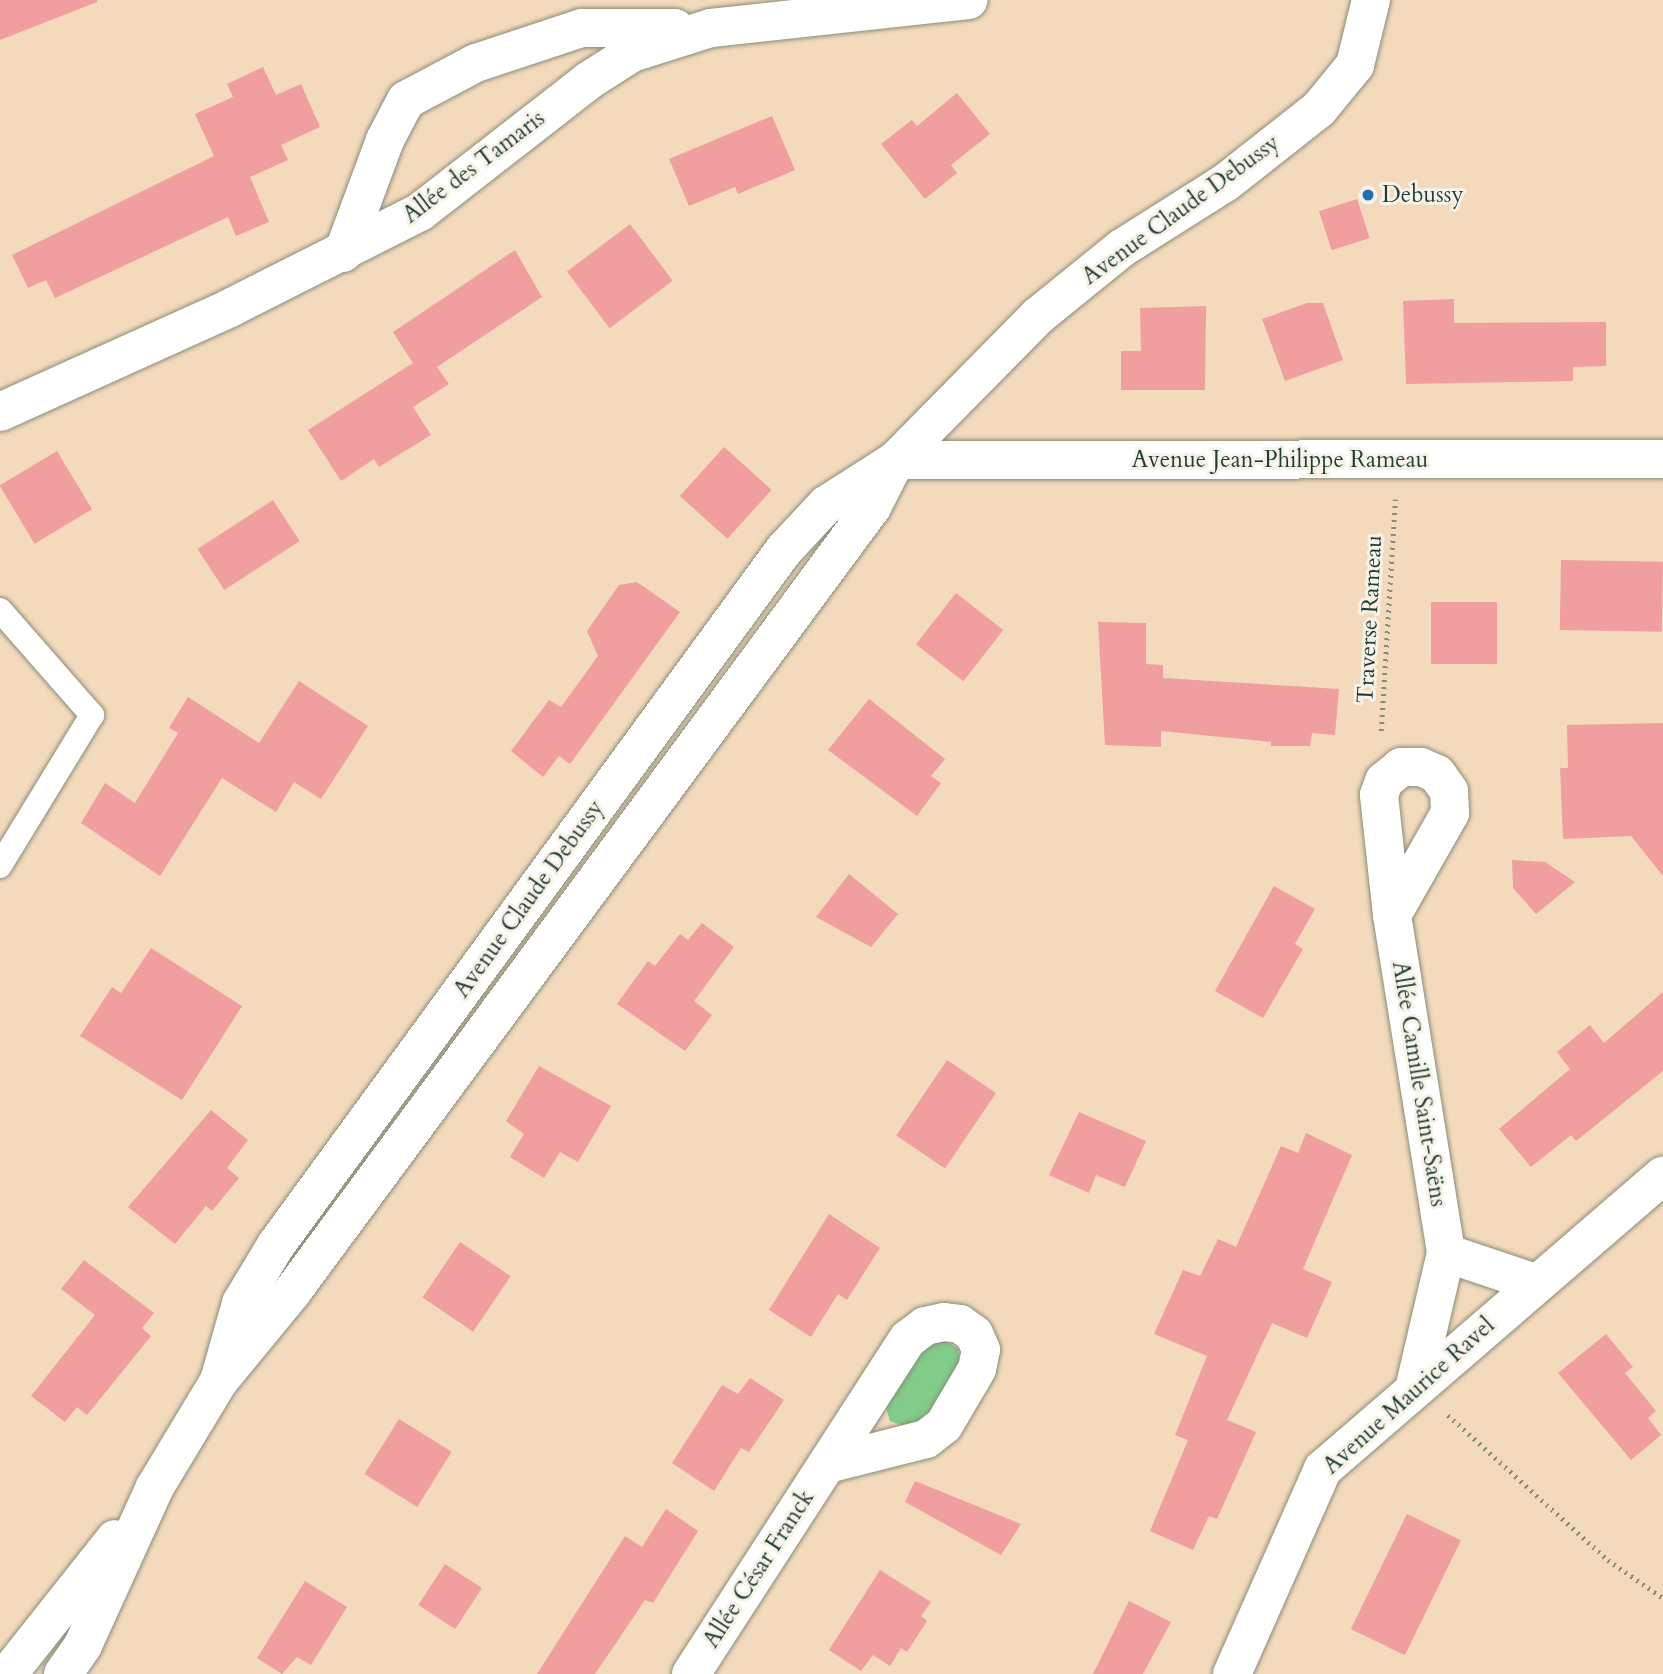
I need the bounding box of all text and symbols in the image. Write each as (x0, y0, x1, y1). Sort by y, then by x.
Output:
street label: Allée des Tamaris (398, 105, 550, 229)
street label: Avenue Claude Debussy (1077, 129, 1285, 291)
place label: Debussy (1382, 181, 1464, 209)
marker: Debussy (1360, 187, 1376, 203)
street label: Avenue Jean-Philippe Rameau (1132, 446, 1428, 474)
street label: Traverse Rameau (1352, 534, 1388, 704)
street label: Avenue Claude Debussy (448, 795, 610, 1003)
street label: Allée Camille Saint-Saëns (1386, 959, 1452, 1209)
street label: Avenue Maurice Ravel (1318, 1312, 1500, 1480)
street label: Allée César Franck (698, 1485, 820, 1653)

